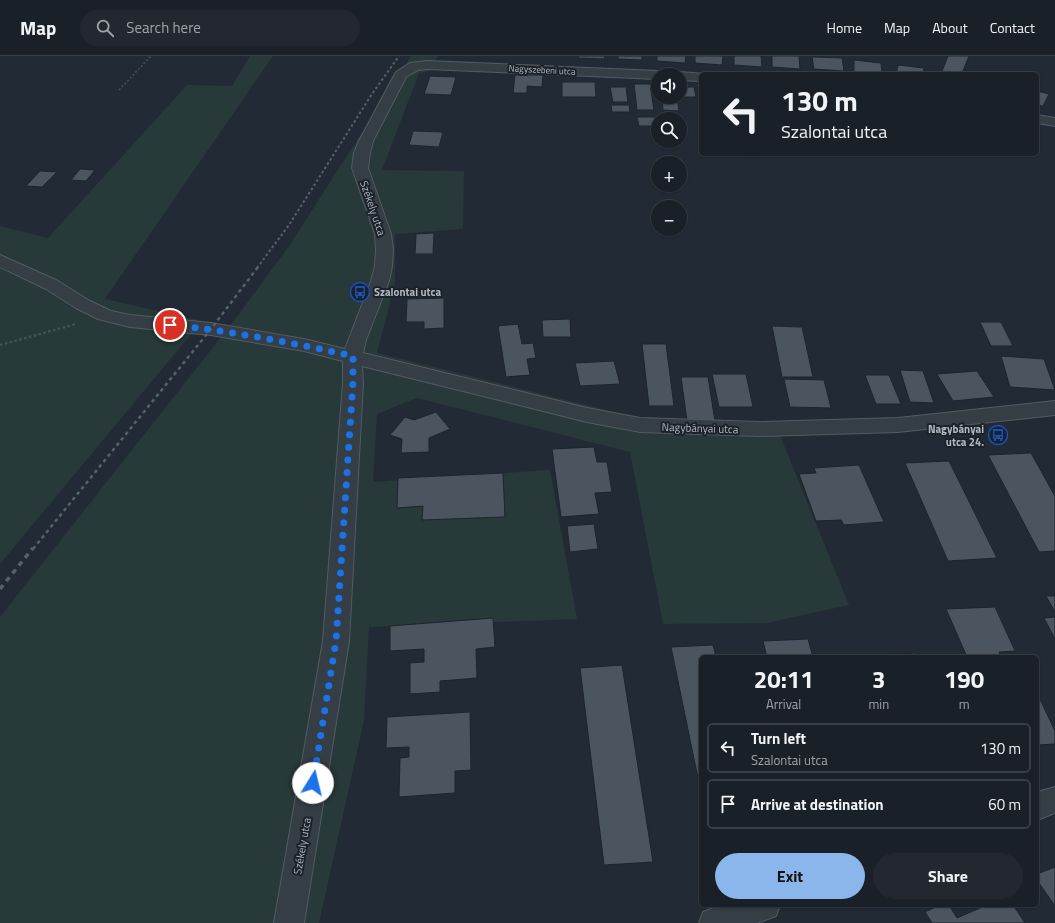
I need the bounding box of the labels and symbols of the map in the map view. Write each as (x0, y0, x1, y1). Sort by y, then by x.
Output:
street label: Nagyszebeni utca (508, 61, 576, 78)
street label: Székely utca (356, 178, 390, 238)
bus stop icon: Szalontai utca (349, 281, 371, 303)
place label: Szalontai utca (374, 284, 441, 300)
pin (153, 308, 187, 342)
street label: Nagybányai utca (661, 419, 739, 437)
place label: Nagybányai utca 24. (928, 421, 984, 450)
bus stop icon: Nagybányai utca 24. (987, 424, 1009, 446)
position arrow (292, 762, 334, 804)
street label: Székely utca (289, 816, 315, 876)

